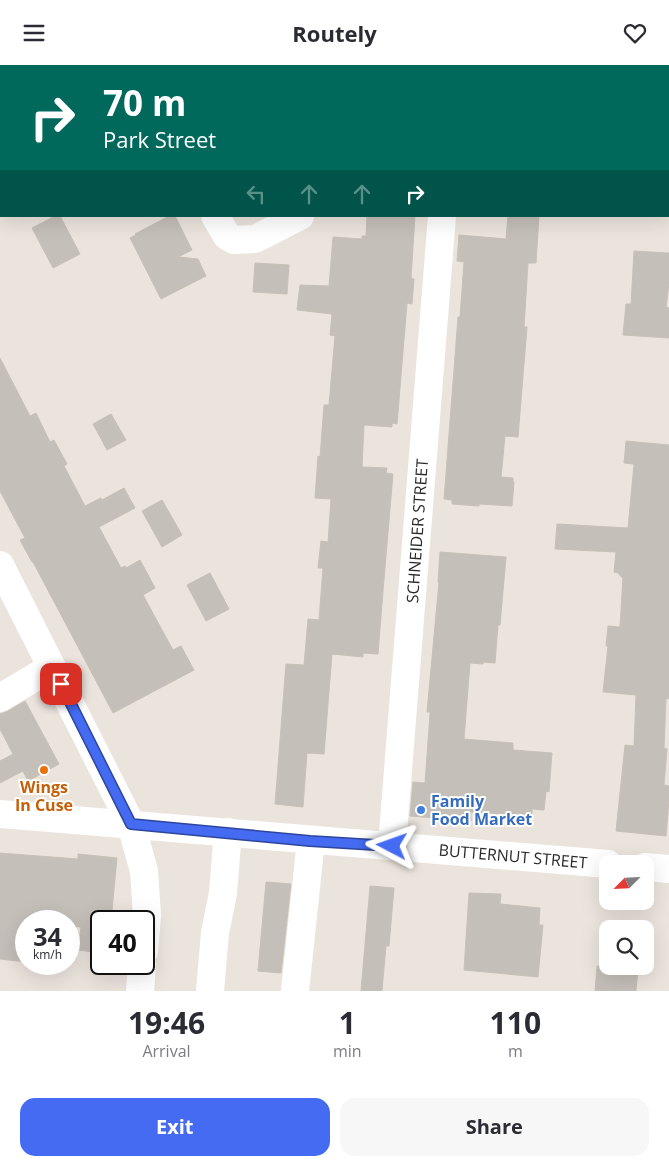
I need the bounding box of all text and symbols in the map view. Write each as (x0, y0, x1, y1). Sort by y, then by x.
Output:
text: Routely (292, 18, 377, 48)
icon: menu (20, 19, 48, 47)
icon: heart (621, 19, 649, 47)
text: 70 m (103, 79, 186, 126)
icon: right (20, 85, 85, 150)
text: Park Street (103, 124, 216, 154)
icon: left (242, 180, 270, 208)
icon: ahead (295, 180, 323, 208)
icon: ahead (348, 180, 376, 208)
icon: right (401, 180, 429, 208)
street label: SCHNEIDER STREET (401, 458, 433, 604)
pin (40, 663, 82, 705)
icon: arrive (47, 670, 75, 698)
marker: Wings In Cuse (38, 764, 50, 776)
place label: Wings In Cuse (15, 776, 73, 816)
place label: Family Food Market (431, 790, 532, 830)
marker: Family Food Market (415, 804, 427, 816)
position arrow (365, 819, 417, 871)
street label: BUTTERNUT STREET (438, 839, 588, 873)
north arrow (599, 855, 654, 910)
map controls (599, 855, 654, 975)
speed limit sign: 40 (90, 910, 155, 975)
text: 34 (33, 919, 62, 953)
button: search (599, 920, 654, 975)
text: km/h (33, 946, 62, 963)
text: 19:46 (128, 1002, 205, 1043)
text: 1 (339, 1002, 356, 1043)
text: 110 (490, 1002, 541, 1043)
text: Arrival (142, 1040, 191, 1062)
text: min (333, 1040, 362, 1062)
text: m (508, 1040, 523, 1062)
button: Exit (20, 1098, 330, 1156)
button: Share (340, 1098, 649, 1156)

